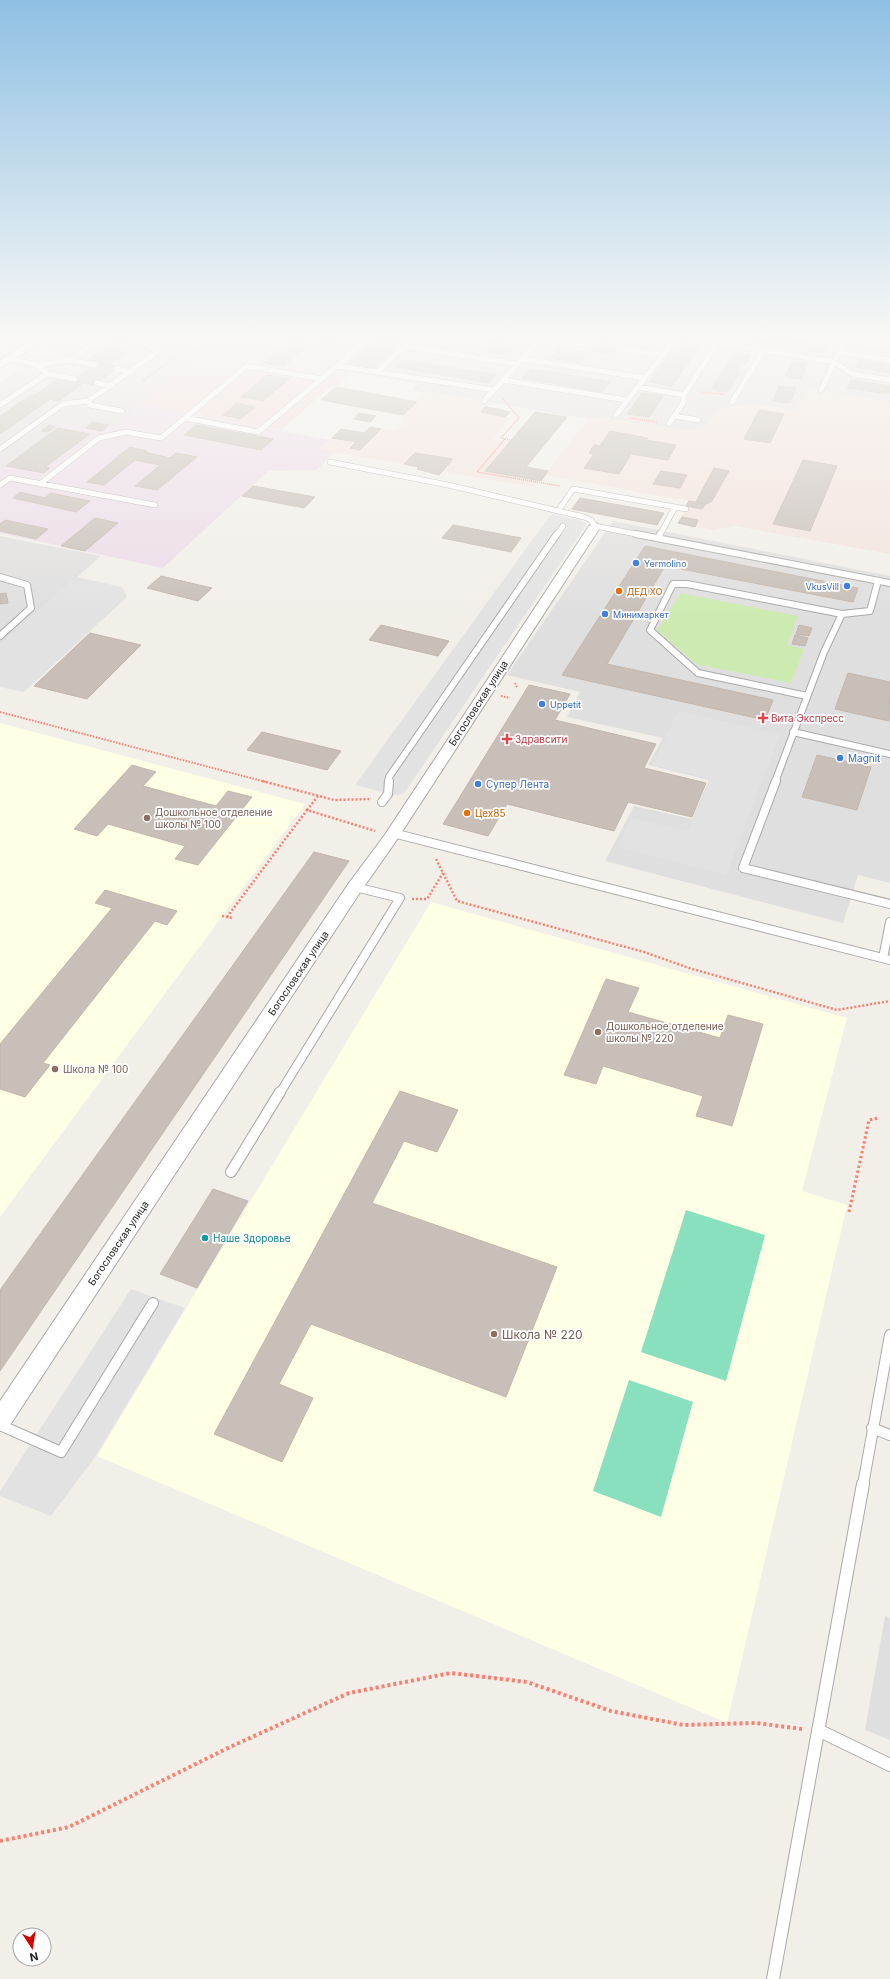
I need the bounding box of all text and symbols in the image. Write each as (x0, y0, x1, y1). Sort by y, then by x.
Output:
marker: Yermolino (631, 558, 641, 568)
place label: Yermolino (644, 558, 687, 569)
place label: VkusVill (805, 581, 839, 592)
marker: VkusVill (842, 581, 852, 591)
marker: ДЕД ХО (614, 586, 624, 596)
place label: ДЕД ХО (627, 586, 663, 597)
marker: Минимаркет (600, 609, 610, 619)
place label: Минимаркет (613, 609, 670, 620)
street label: Богословская улица (446, 658, 510, 748)
marker: Uppetit (537, 699, 547, 709)
place label: Uppetit (550, 699, 581, 710)
place label: Вита Экспресс (771, 712, 844, 724)
marker: Вита Экспресс (758, 713, 768, 723)
place label: Здравсити (515, 733, 567, 745)
marker: Здравсити (502, 734, 512, 744)
place label: Magnit (848, 752, 881, 764)
marker: Magnit (835, 753, 845, 763)
place label: Супер Лента (486, 778, 549, 790)
marker: Супер Лента (473, 779, 483, 789)
place label: Дошкольное отделение школы № 100 (155, 806, 273, 830)
place label: Цех85 (475, 807, 506, 819)
marker: Цех85 (462, 808, 472, 818)
marker: Дошкольное отделение школы № 100 (142, 813, 152, 823)
street label: Богословская улица (265, 928, 331, 1018)
place label: Дошкольное отделение школы № 220 (606, 1020, 724, 1044)
marker: Дошкольное отделение школы № 220 (593, 1027, 603, 1037)
place label: Школа № 100 (63, 1063, 128, 1075)
marker: Школа № 100 (50, 1064, 60, 1074)
street label: Богословская улица (85, 1198, 151, 1288)
place label: Наше Здоровье (213, 1232, 291, 1244)
marker: Наше Здоровье (200, 1233, 210, 1243)
place label: Школа № 220 (502, 1327, 583, 1342)
marker: Школа № 220 (489, 1329, 499, 1339)
north arrow (12, 1927, 52, 1967)
text: N (29, 1949, 40, 1965)

